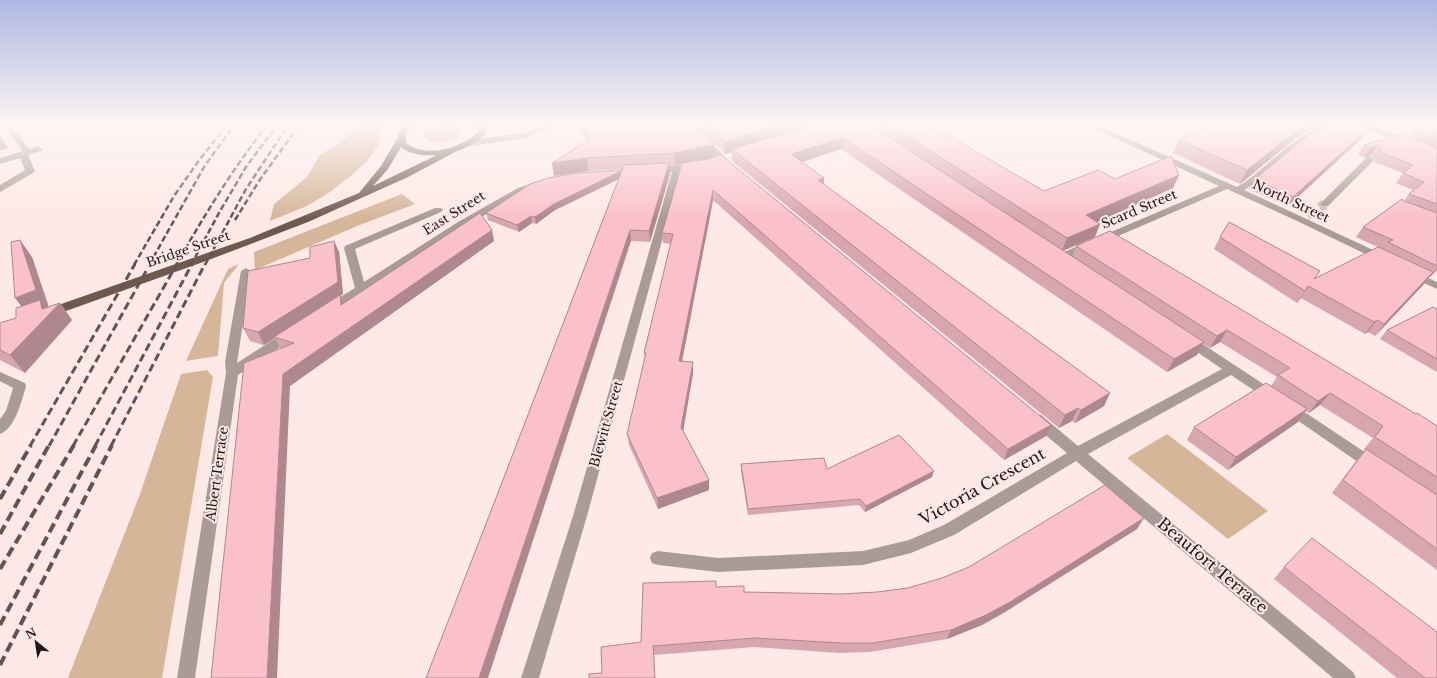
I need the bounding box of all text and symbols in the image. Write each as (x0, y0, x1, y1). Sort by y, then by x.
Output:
street label: North Street (1250, 176, 1332, 226)
street label: Scard Street (1099, 185, 1179, 233)
street label: East Street (420, 187, 488, 239)
street label: Bridge Street (144, 227, 232, 271)
street label: Blewitt Street (585, 378, 627, 469)
street label: Albert Terrace (202, 426, 232, 523)
street label: Victoria Crescent (915, 443, 1048, 529)
street label: Beaufort Terrace (1154, 513, 1272, 617)
north arrow (16, 622, 56, 662)
text: N (23, 624, 40, 642)

